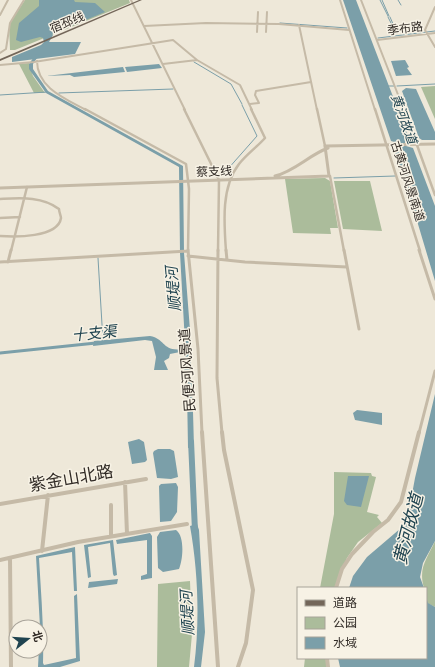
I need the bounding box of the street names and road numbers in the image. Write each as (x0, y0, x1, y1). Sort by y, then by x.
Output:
street label: 宿邳线 (47, 8, 87, 36)
street label: 季布路 (386, 18, 424, 38)
street label: 古黄河风景南道 (388, 139, 428, 223)
street label: 蔡支线 (196, 163, 232, 179)
street label: 民便河风景道 (175, 327, 199, 413)
street label: 紫金山北路 (27, 460, 115, 496)

